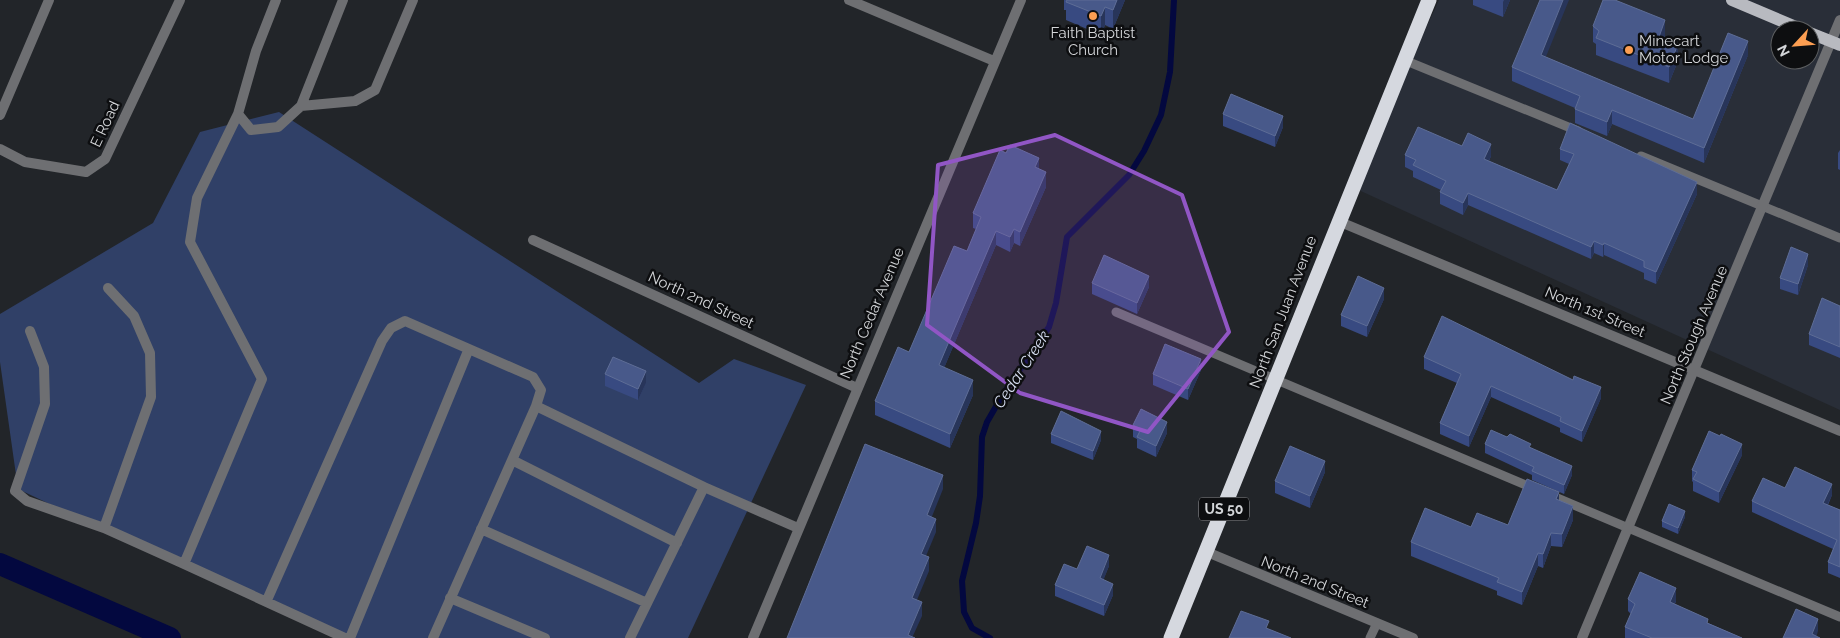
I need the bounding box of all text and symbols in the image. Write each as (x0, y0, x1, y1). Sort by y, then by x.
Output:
marker: Faith Baptist Church (1087, 10, 1099, 22)
north arrow (1770, 20, 1820, 70)
place label: Faith Baptist Church (1051, 24, 1135, 59)
place label: Minecart Motor Lodge (1639, 32, 1729, 67)
text: N (1774, 42, 1793, 59)
marker: Minecart Motor Lodge (1623, 44, 1635, 56)
street label: E Road (86, 98, 124, 150)
street label: North San Juan Avenue (1246, 233, 1320, 391)
street label: North Cedar Avenue (836, 245, 908, 381)
street label: North Stough Avenue (1657, 263, 1731, 407)
street label: North 2nd Street (645, 268, 757, 332)
street label: North 1st Street (1542, 283, 1648, 341)
water label: Cedar Creek (989, 327, 1054, 412)
road number: US 50 (1199, 498, 1249, 520)
street label: North 2nd Street (1259, 552, 1371, 612)

